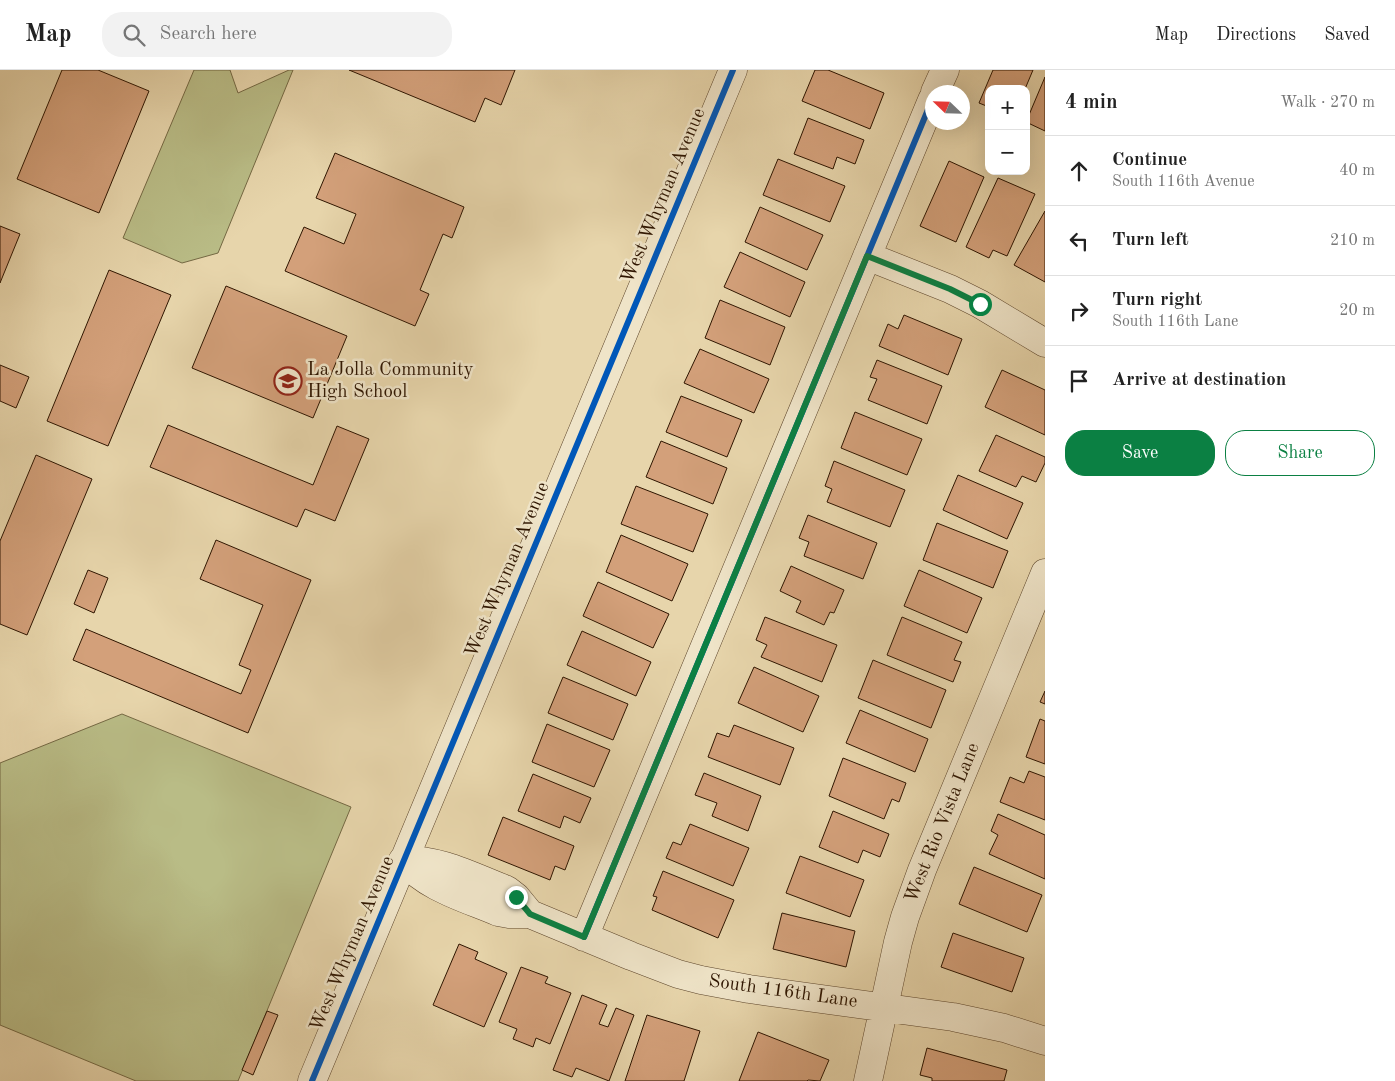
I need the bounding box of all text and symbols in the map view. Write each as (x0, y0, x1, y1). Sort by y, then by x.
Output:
search box (102, 12, 452, 57)
icon: search (120, 21, 148, 49)
text: Map (25, 23, 72, 47)
text: Search here (160, 25, 257, 44)
text: Map (1155, 26, 1188, 44)
text: Directions (1216, 26, 1296, 44)
text: Saved (1324, 26, 1370, 44)
north arrow (925, 85, 970, 130)
map controls (985, 85, 1030, 175)
button: + (985, 85, 1030, 130)
text: 4 min (1065, 92, 1118, 113)
text: Walk · 270 m (1280, 95, 1375, 111)
street label: West Whyman Avenue (618, 106, 710, 286)
button: − (985, 130, 1030, 175)
text: Continue (1112, 151, 1187, 170)
icon: ahead (1065, 157, 1093, 185)
text: 40 m (1339, 163, 1375, 179)
text: South 116th Avenue (1112, 174, 1255, 190)
icon: left (1065, 227, 1093, 255)
text: Turn left (1112, 231, 1189, 250)
text: 210 m (1330, 233, 1375, 249)
text: Turn right (1112, 291, 1202, 310)
route start (969, 293, 992, 316)
icon: right (1065, 297, 1093, 325)
text: 20 m (1339, 303, 1375, 319)
text: South 116th Lane (1112, 314, 1238, 330)
place label: La Jolla Community High School (307, 361, 474, 402)
school or university icon: La Jolla Community High School (273, 366, 303, 396)
icon: arrive (1065, 367, 1093, 395)
text: Arrive at destination (1112, 371, 1286, 390)
button: Save (1065, 430, 1215, 476)
button: Share (1225, 430, 1375, 476)
street label: West Whyman Avenue (462, 480, 554, 660)
street label: West Rio Vista Lane (902, 740, 984, 906)
street label: West Whyman Avenue (307, 854, 399, 1034)
route end (505, 886, 528, 909)
street label: South 116th Lane (707, 972, 859, 1012)

